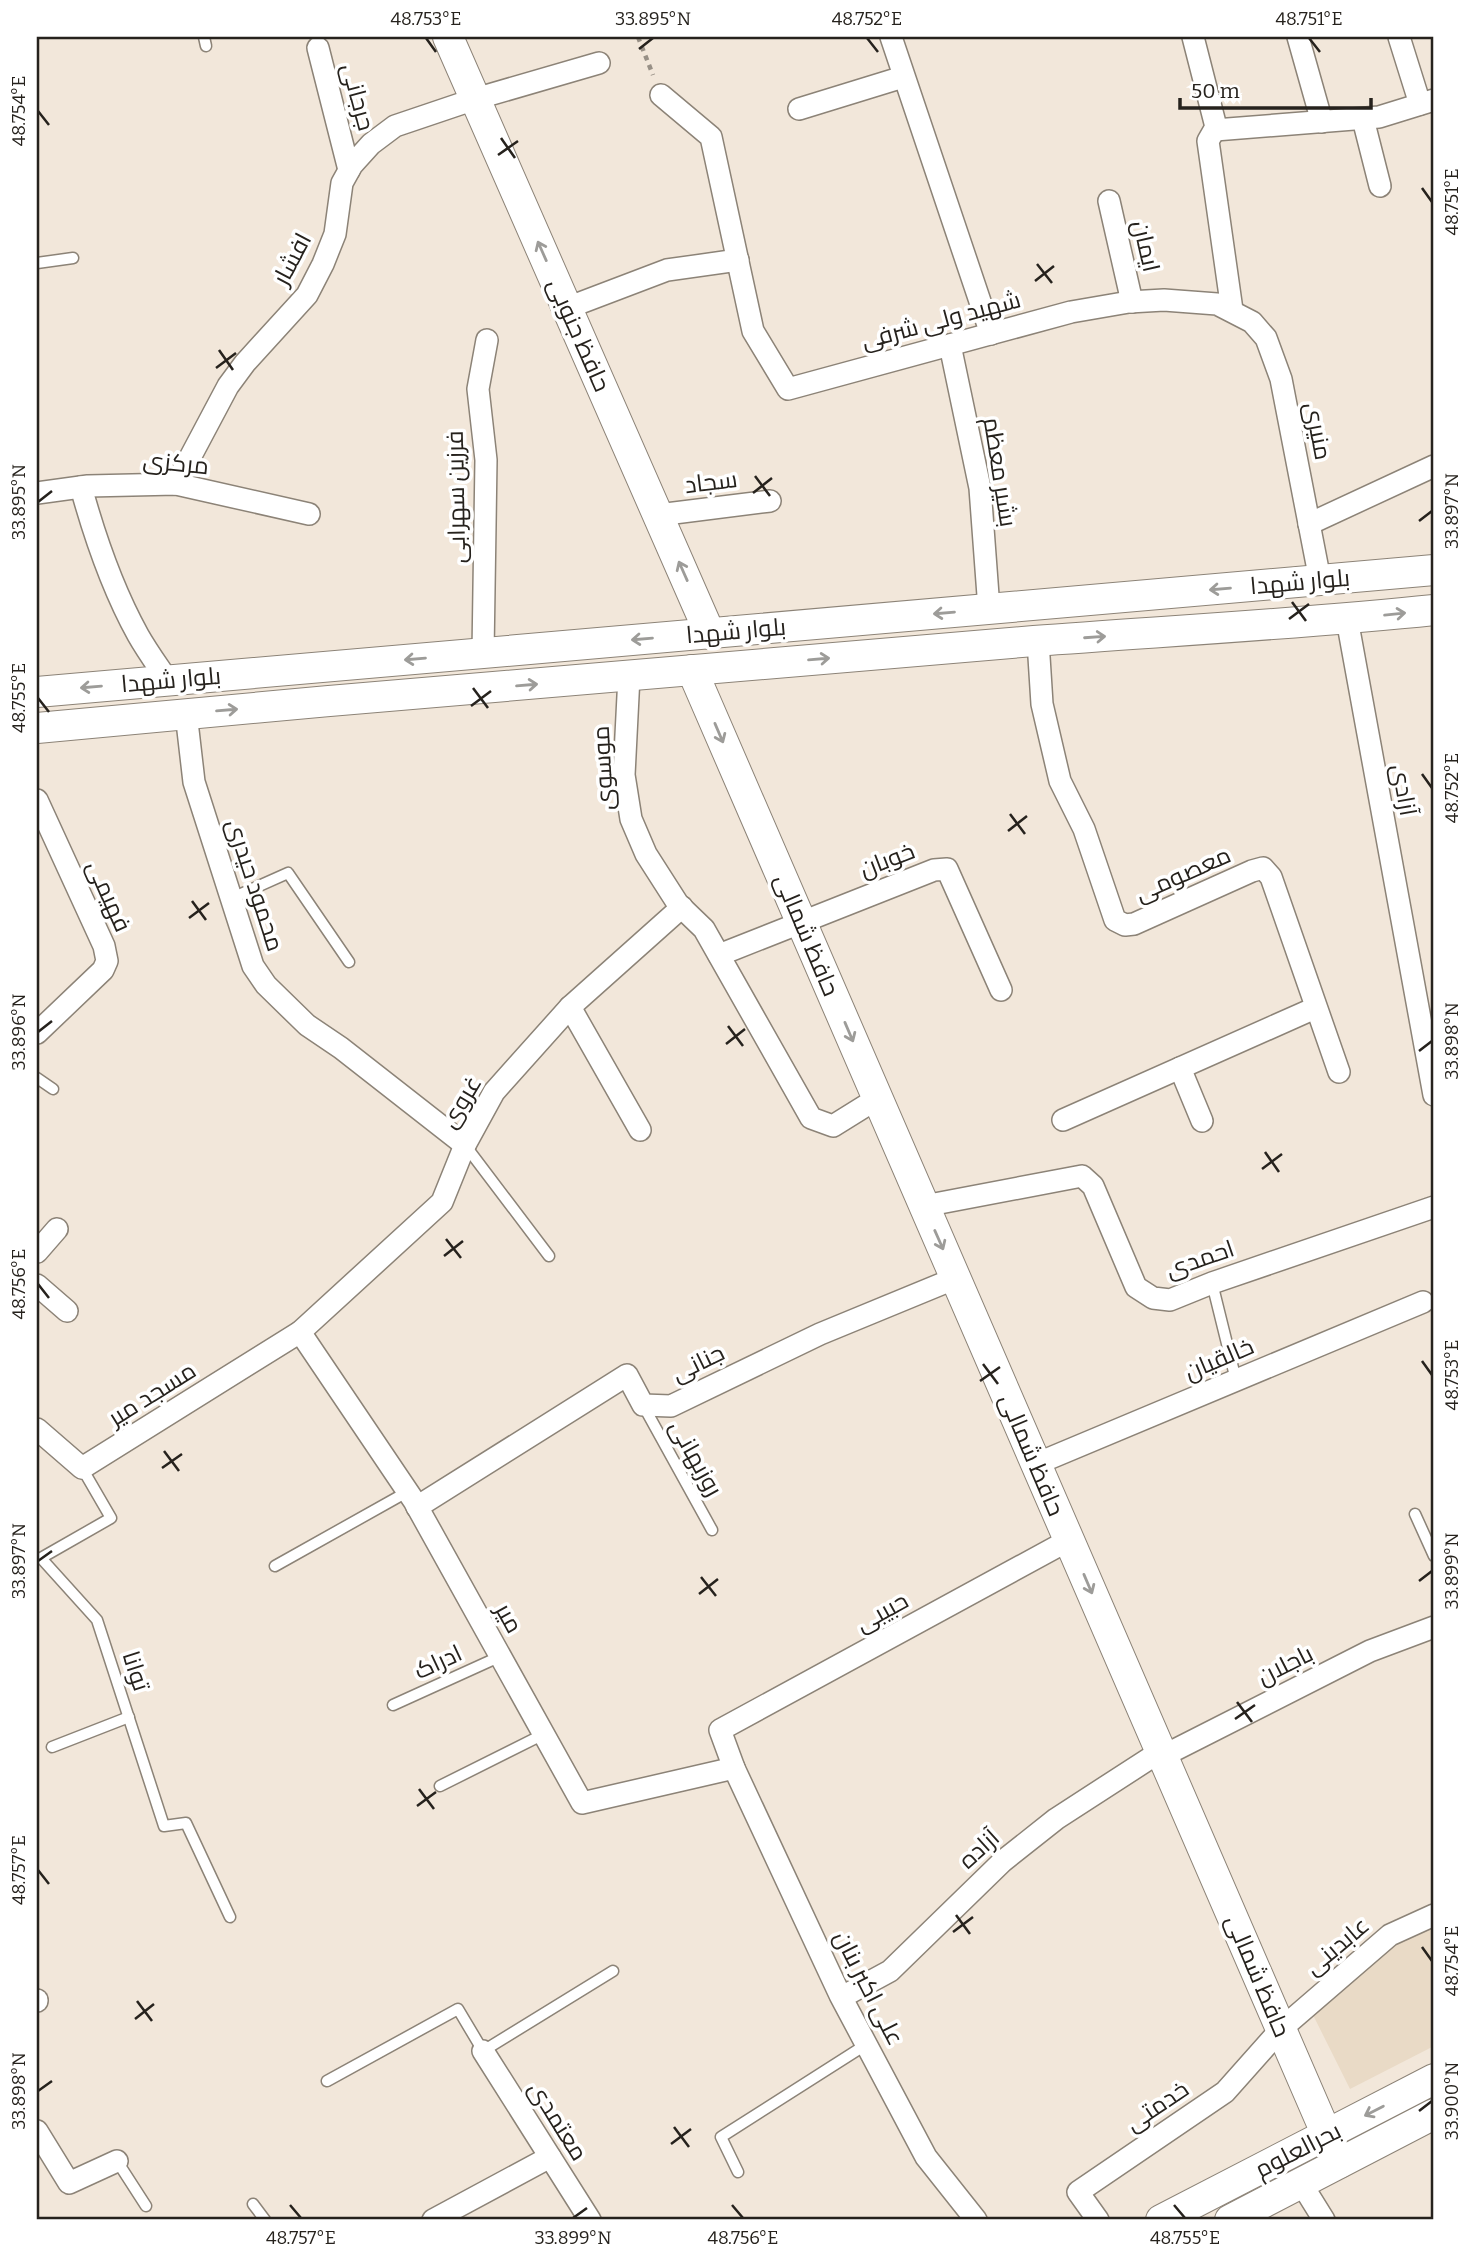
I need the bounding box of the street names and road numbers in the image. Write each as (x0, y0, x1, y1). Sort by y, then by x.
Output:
street label: جرجانی (336, 60, 380, 134)
street label: ایمان (1126, 217, 1166, 275)
street label: افشار (266, 228, 317, 292)
street label: حافظ جنوبی (542, 274, 616, 396)
street label: شهید ولی شرفی (858, 285, 1024, 355)
street label: منیری (1299, 400, 1337, 462)
street label: بشیر معظم (976, 415, 1022, 529)
street label: فرزین سهرابی (441, 430, 471, 564)
street label: مرکزی (142, 446, 210, 480)
street label: سجاد (683, 465, 739, 499)
street label: بلوار شهدا (1249, 564, 1351, 600)
street label: بلوار شهدا (685, 613, 787, 649)
street label: بلوار شهدا (120, 662, 222, 698)
street label: موسوی (587, 725, 619, 811)
street label: آزادی (1386, 762, 1422, 819)
street label: محمود حیدری (220, 815, 290, 955)
street label: خوبان (856, 837, 918, 883)
street label: معصومی (1131, 841, 1235, 907)
street label: فهیمی (81, 856, 137, 936)
street label: حافظ شمالی (769, 870, 845, 1000)
street label: غروی (435, 1071, 487, 1133)
street label: احمدی (1162, 1234, 1238, 1284)
street label: خالقیان (1180, 1332, 1258, 1386)
street label: جنانی (667, 1338, 729, 1388)
street label: مسجد میر (101, 1356, 201, 1433)
street label: حافظ شمالی (994, 1390, 1070, 1520)
street label: روزبهانی (664, 1415, 728, 1501)
street label: حبیبی (851, 1586, 913, 1638)
street label: میر (489, 1596, 528, 1638)
street label: ادراک (410, 1639, 466, 1685)
street label: باجلان (1252, 1639, 1318, 1691)
street label: توانا (116, 1648, 156, 1695)
street label: آزاده (953, 1823, 1005, 1874)
street label: حافظ شمالی (1220, 1911, 1296, 2041)
street label: عابدینی (1299, 1911, 1375, 1981)
street label: علی اکبر بنان (828, 1926, 910, 2050)
street label: خدمتی (1120, 2075, 1194, 2137)
street label: معتمدی (523, 2076, 593, 2166)
street label: بحرالعلوم (1250, 2116, 1347, 2185)

